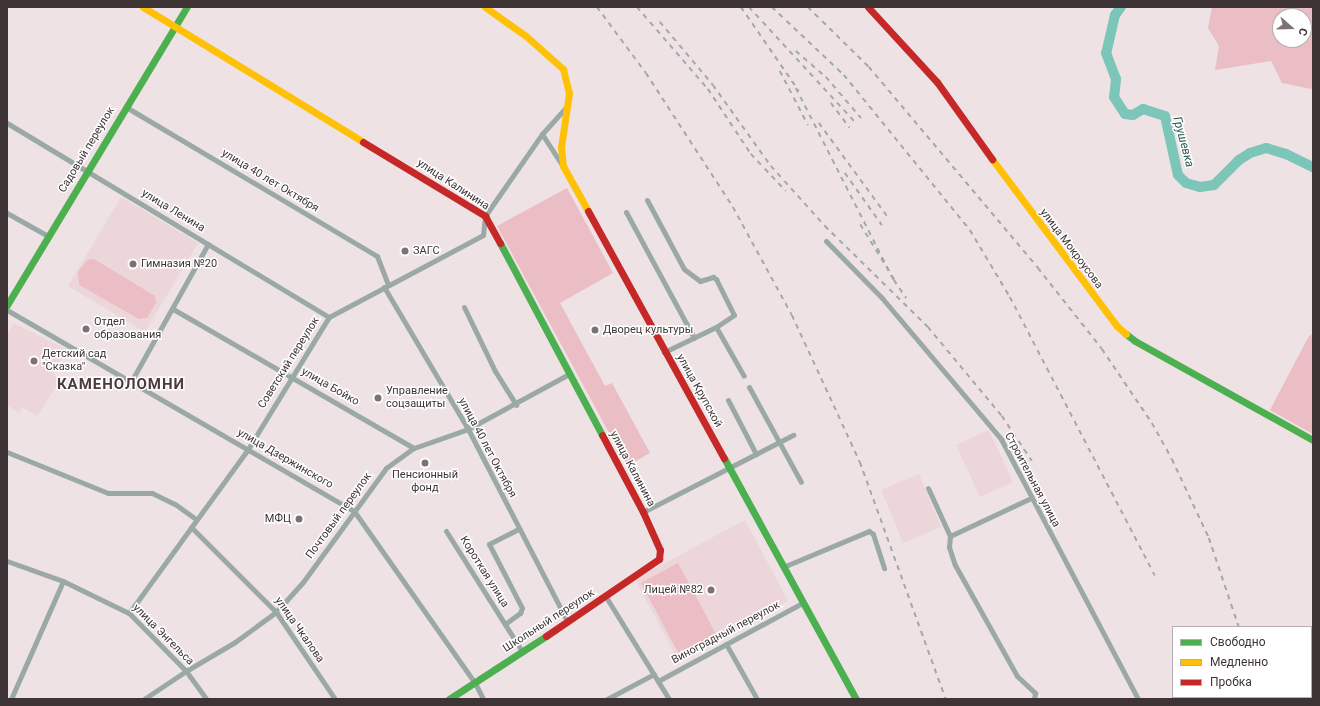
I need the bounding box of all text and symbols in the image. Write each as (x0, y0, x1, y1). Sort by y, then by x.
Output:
north arrow (1272, 8, 1312, 48)
text: С (1295, 26, 1310, 38)
street label: Садовый переулок (56, 105, 118, 195)
water label: Грушевка (1169, 115, 1197, 169)
street label: улица 40 лет Октября (219, 147, 321, 215)
street label: улица Калинина (414, 157, 492, 213)
street label: улица Ленина (139, 187, 207, 235)
street label: улица Мокроусова (1037, 206, 1105, 292)
place label: ЗАГС (413, 244, 440, 258)
marker: ЗАГС (400, 246, 410, 256)
place label: Гимназия №20 (141, 257, 217, 271)
marker: Гимназия №20 (128, 259, 138, 269)
street label: Советский переулок (256, 315, 322, 411)
place label: Отдел образования (94, 316, 161, 342)
place label: Дворец культуры (603, 323, 693, 337)
marker: Отдел образования (81, 324, 91, 334)
marker: Дворец культуры (590, 325, 600, 335)
place label: Детский сад "Сказка" (42, 348, 106, 374)
street label: улица Крупской (673, 352, 725, 430)
marker: Детский сад "Сказка" (29, 356, 39, 366)
street label: улица Бойко (299, 365, 361, 409)
district label: КАМЕНОЛОМНИ (57, 376, 185, 394)
place label: Управление соцзащиты (386, 385, 448, 411)
marker: Управление соцзащиты (373, 393, 383, 403)
street label: улица 40 лет Октября (455, 396, 519, 500)
street label: улица Дзержинского (235, 426, 335, 492)
street label: улица Калинина (607, 429, 657, 509)
street label: Строительная улица (1001, 430, 1063, 530)
marker: Пенсионный фонд (420, 458, 430, 468)
place label: Пенсионный фонд (392, 469, 458, 495)
street label: Почтовый переулок (303, 470, 375, 562)
place label: МФЦ (265, 512, 291, 526)
marker: МФЦ (294, 514, 304, 524)
street label: Короткая улица (457, 534, 511, 610)
place label: Лицей №82 (644, 583, 703, 597)
marker: Лицей №82 (706, 585, 716, 595)
street label: Школьный переулок (501, 587, 597, 655)
street label: улица Чкалова (271, 595, 327, 665)
street label: Виноградный переулок (670, 599, 782, 667)
street label: улица Энгельса (130, 602, 196, 668)
legend (1172, 626, 1312, 698)
text: Свободно (1210, 635, 1266, 649)
text: Медленно (1210, 655, 1268, 669)
text: Пробка (1210, 675, 1252, 689)

